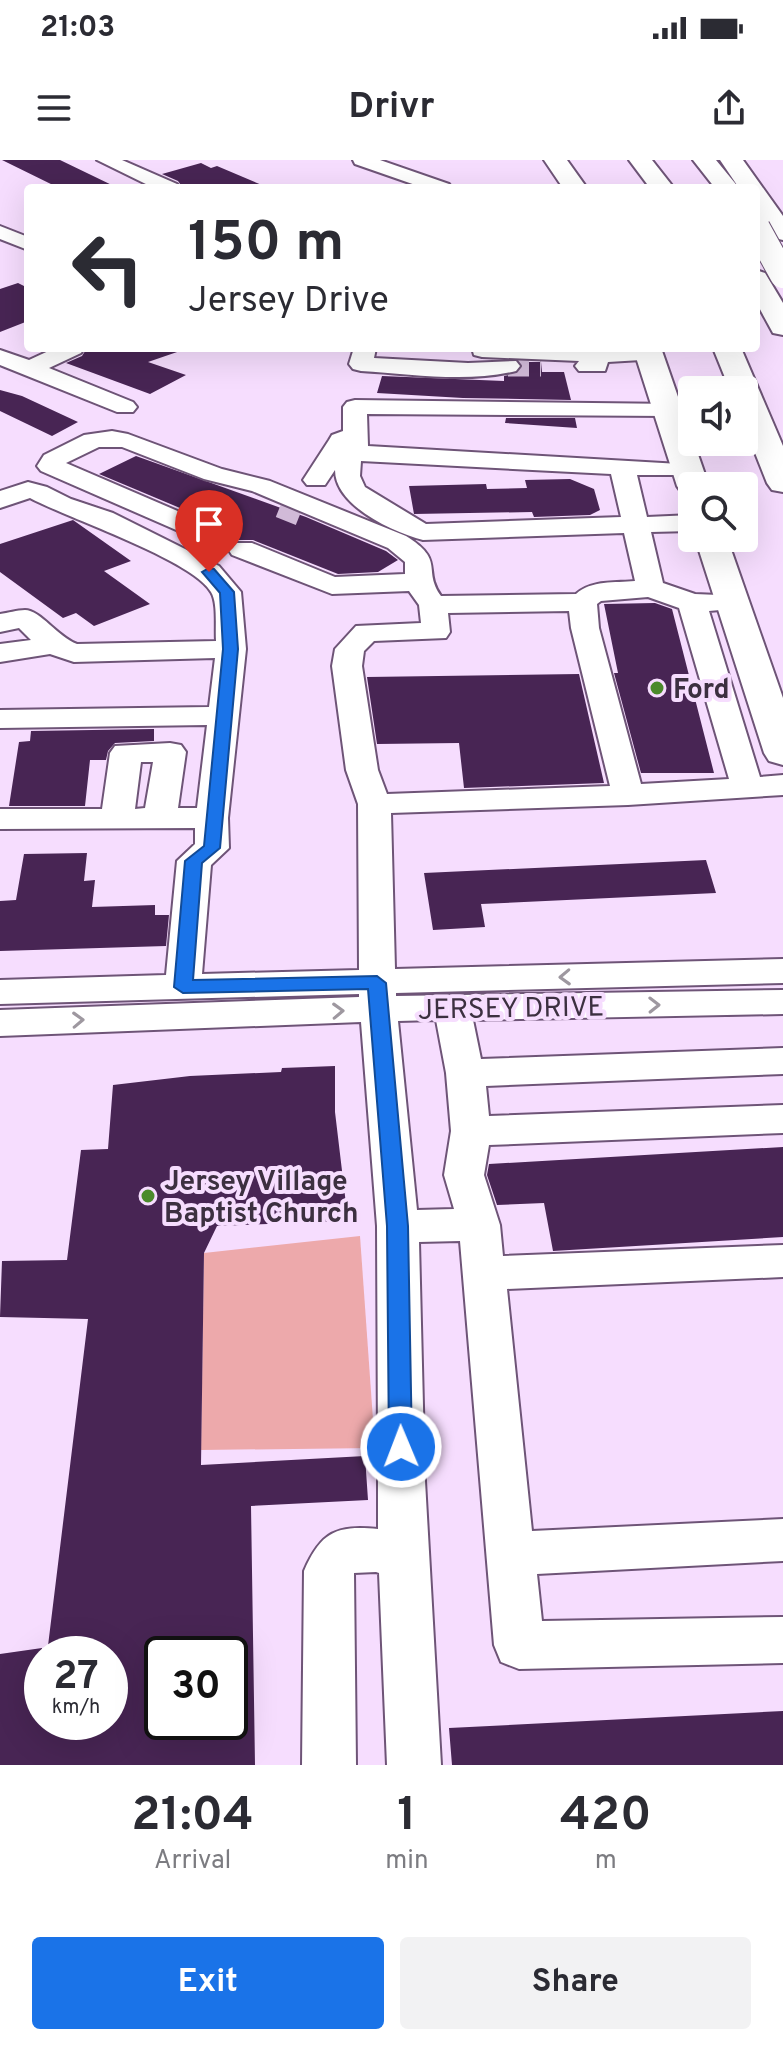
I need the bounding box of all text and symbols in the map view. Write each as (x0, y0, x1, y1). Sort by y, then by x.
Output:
text: 21:03 (40, 10, 115, 47)
text: Drivr (349, 85, 434, 131)
icon: menu (32, 86, 76, 130)
icon: share (707, 86, 751, 130)
text: 150 m (188, 210, 344, 280)
icon: left (56, 216, 160, 320)
text: Jersey Drive (188, 279, 389, 325)
map controls (678, 376, 758, 552)
button: sound (678, 376, 758, 456)
button: search (678, 472, 758, 552)
pin (175, 490, 243, 572)
icon: arrive (187, 502, 231, 546)
place label: Ford (673, 673, 730, 709)
marker: Ford (648, 679, 666, 697)
one-way arrow (558, 969, 571, 986)
street label: JERSEY DRIVE (418, 990, 605, 1030)
one-way arrow (648, 996, 661, 1014)
one-way arrow (332, 1002, 345, 1019)
one-way arrow (72, 1012, 85, 1029)
place label: Jersey Village Baptist Church (164, 1165, 359, 1233)
marker: Jersey Village Baptist Church (139, 1187, 157, 1205)
position arrow (359, 1405, 443, 1489)
speed limit sign: 30 (144, 1636, 248, 1740)
text: 27 (53, 1653, 99, 1703)
text: km/h (52, 1695, 100, 1721)
text: 21:04 (131, 1787, 254, 1847)
text: 1 (397, 1787, 417, 1847)
text: 420 (560, 1787, 652, 1847)
text: Arrival (154, 1845, 231, 1878)
text: min (385, 1845, 429, 1878)
text: m (595, 1845, 617, 1878)
button: Exit (32, 1937, 384, 2029)
button: Share (400, 1937, 751, 2029)

